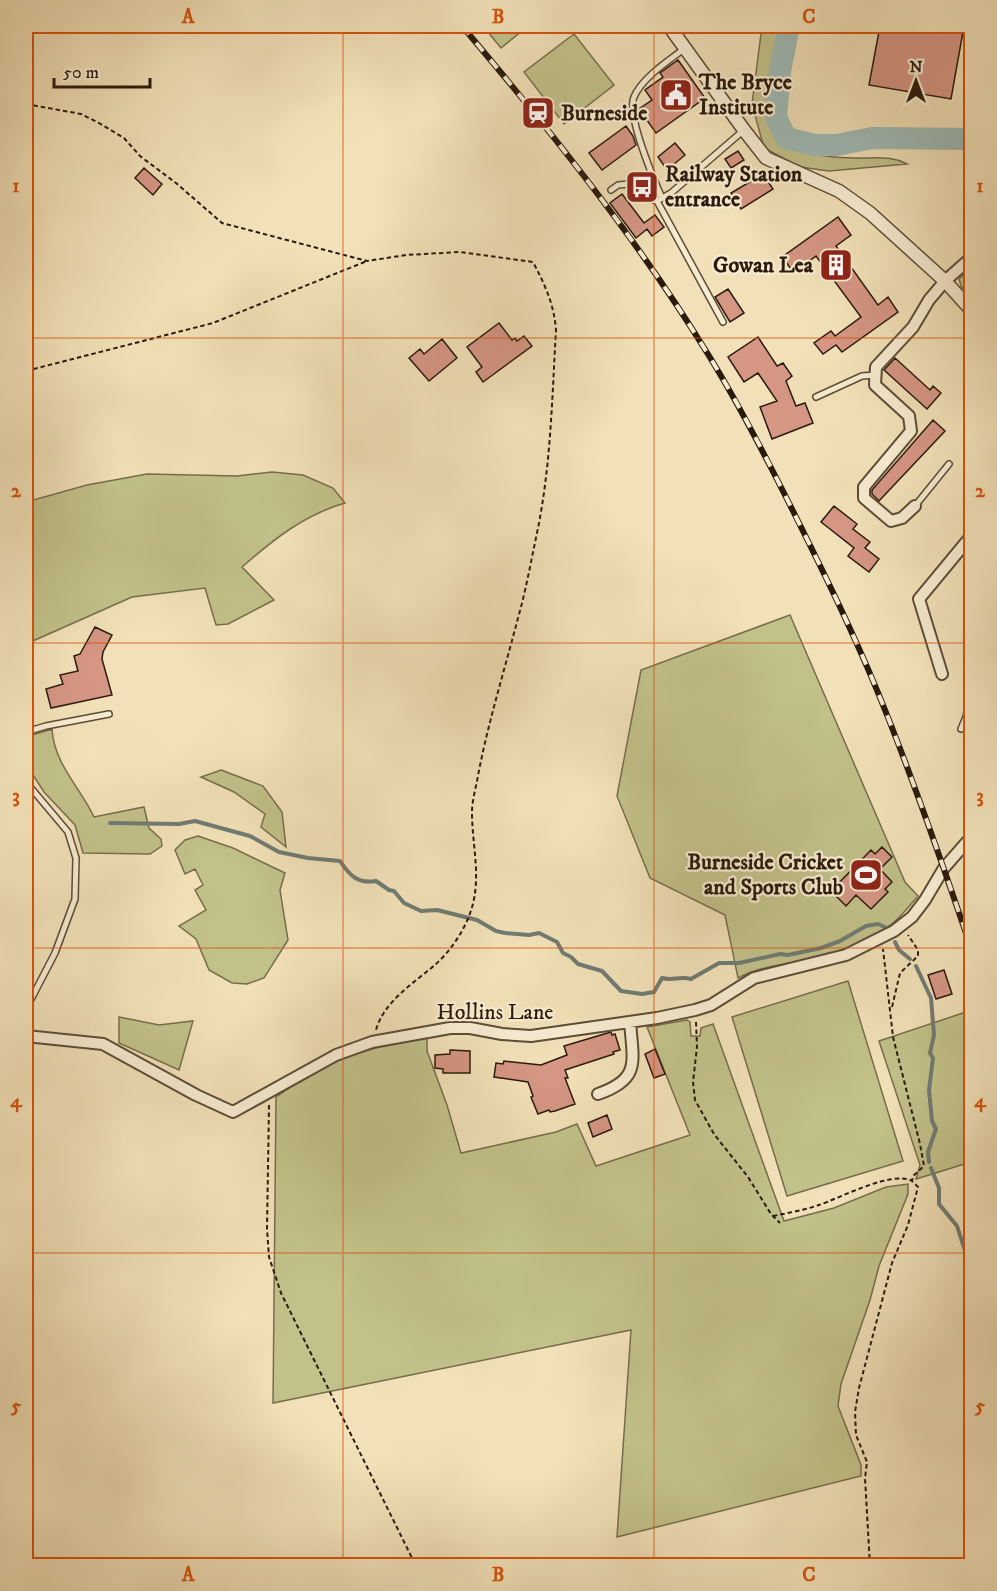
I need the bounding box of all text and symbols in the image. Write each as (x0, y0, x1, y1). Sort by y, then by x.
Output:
text: A (181, 5, 196, 30)
text: B (492, 5, 504, 30)
text: C (802, 5, 816, 30)
scale bar (54, 51, 150, 89)
north arrow (886, 51, 946, 111)
text: N (909, 57, 923, 77)
text: 50 m (63, 62, 99, 84)
place label: The Bryce Institute (698, 69, 792, 121)
public building icon: The Bryce Institute (658, 77, 694, 113)
station icon: Burneside (520, 95, 556, 131)
place label: Burneside (561, 100, 647, 127)
place label: Railway Station entrance (665, 161, 803, 213)
bus stop icon: Railway Station entrance (624, 169, 660, 205)
text: 1 (12, 174, 20, 199)
text: 1 (976, 174, 984, 199)
building icon: Gowan Lea (818, 247, 854, 283)
place label: Gowan Lea (713, 252, 814, 279)
text: 2 (11, 479, 22, 504)
text: 2 (975, 479, 986, 504)
text: 3 (12, 784, 20, 809)
text: 3 (976, 784, 984, 809)
place label: Burneside Cricket and Sports Club (687, 849, 843, 901)
sports icon: Burneside Cricket and Sports Club (848, 857, 884, 893)
street label: Hollins Lane (437, 999, 553, 1026)
text: 4 (10, 1089, 23, 1114)
text: 4 (974, 1089, 987, 1114)
text: 5 (10, 1394, 21, 1419)
text: 5 (974, 1394, 985, 1419)
text: A (181, 1563, 196, 1588)
text: B (492, 1563, 504, 1588)
text: C (802, 1563, 816, 1588)

